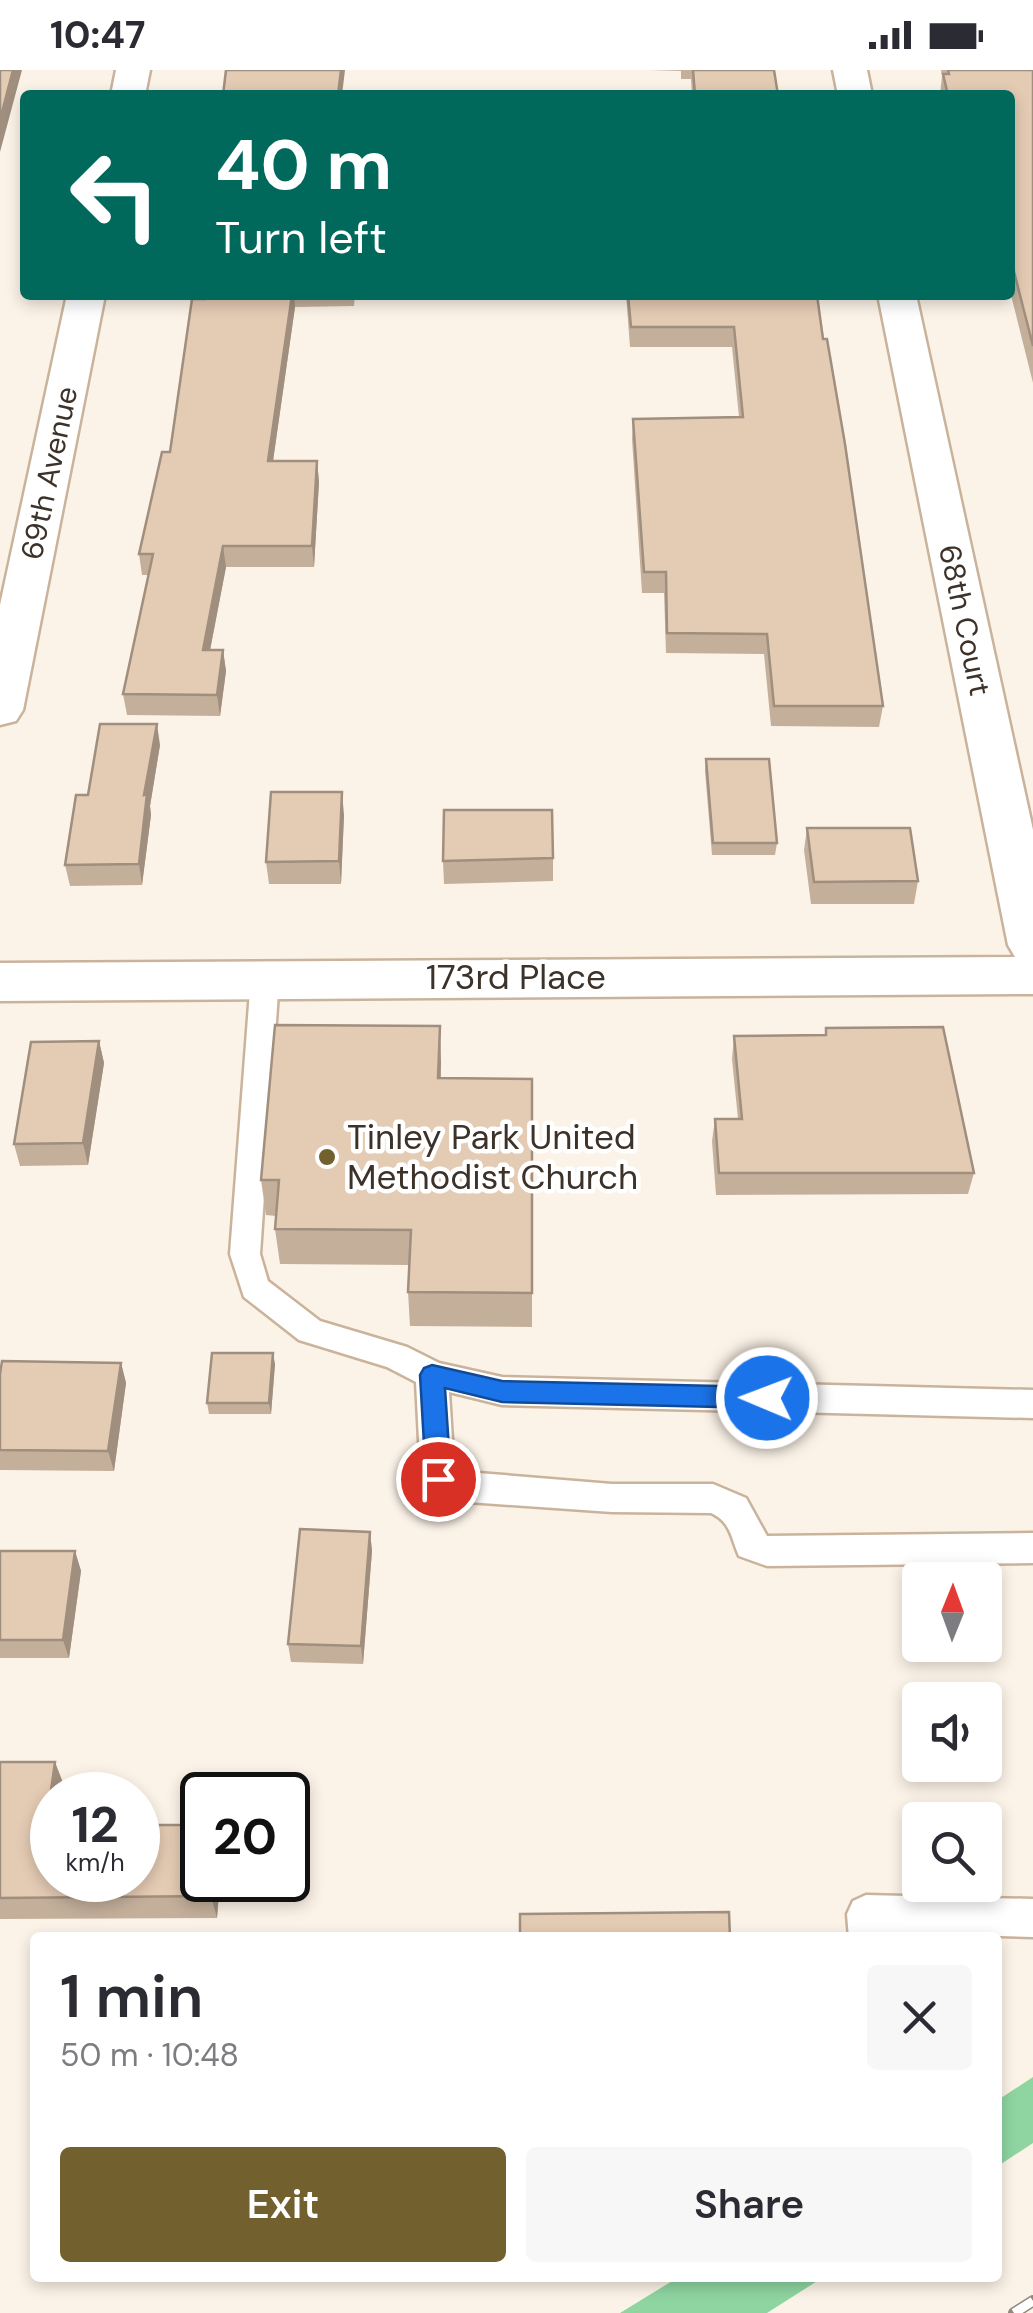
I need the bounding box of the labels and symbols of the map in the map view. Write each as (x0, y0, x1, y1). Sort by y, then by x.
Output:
street label: 69th Avenue (12, 383, 86, 563)
street label: 68th Court (930, 541, 1000, 699)
street label: 173rd Place (426, 954, 606, 1000)
place label: Tinley Park United Methodist Church (347, 1114, 638, 1200)
marker: Tinley Park United Methodist Church (316, 1146, 338, 1168)
position arrow (715, 1346, 819, 1450)
pin (396, 1437, 481, 1522)
north arrow (902, 1562, 1002, 1662)
speed limit sign: 20 (180, 1772, 310, 1902)

